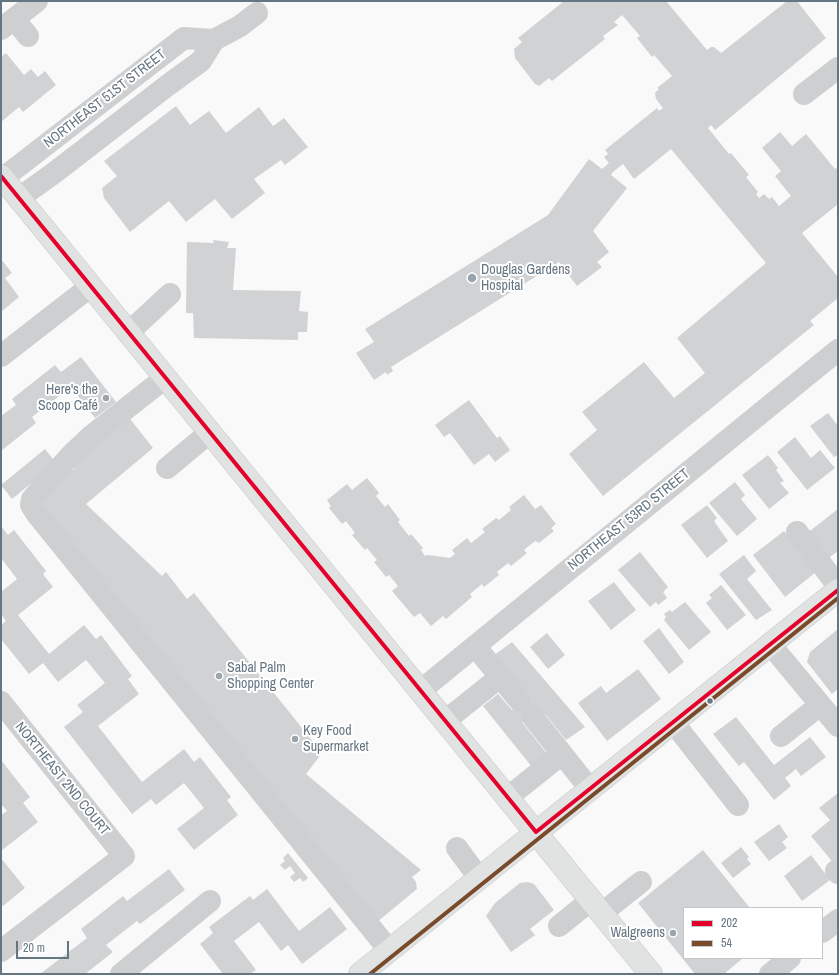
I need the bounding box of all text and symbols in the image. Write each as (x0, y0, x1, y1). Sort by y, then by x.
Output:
street label: NORTHEAST 51ST STREET (41, 46, 169, 152)
place label: Douglas Gardens Hospital (481, 262, 570, 294)
marker: Douglas Gardens Hospital (466, 272, 478, 284)
place label: Here's the Scoop Café (38, 382, 98, 414)
marker: Here's the Scoop Café (101, 393, 111, 403)
street label: NORTHEAST 53RD STREET (565, 466, 693, 574)
place label: Sabal Palm Shopping Center (227, 660, 314, 692)
marker: Sabal Palm Shopping Center (214, 671, 224, 681)
unlabelled marker (705, 696, 715, 706)
street label: NORTHEAST 2ND COURT (11, 719, 113, 839)
place label: Key Food Supermarket (303, 723, 369, 756)
marker: Key Food Supermarket (290, 734, 300, 744)
legend (683, 907, 823, 959)
text: 202 (721, 915, 737, 931)
place label: Walgreens (611, 925, 665, 941)
marker: Walgreens (668, 928, 678, 938)
scale bar (18, 933, 71, 959)
text: 54 (721, 935, 732, 951)
text: 20 m (23, 940, 45, 956)

